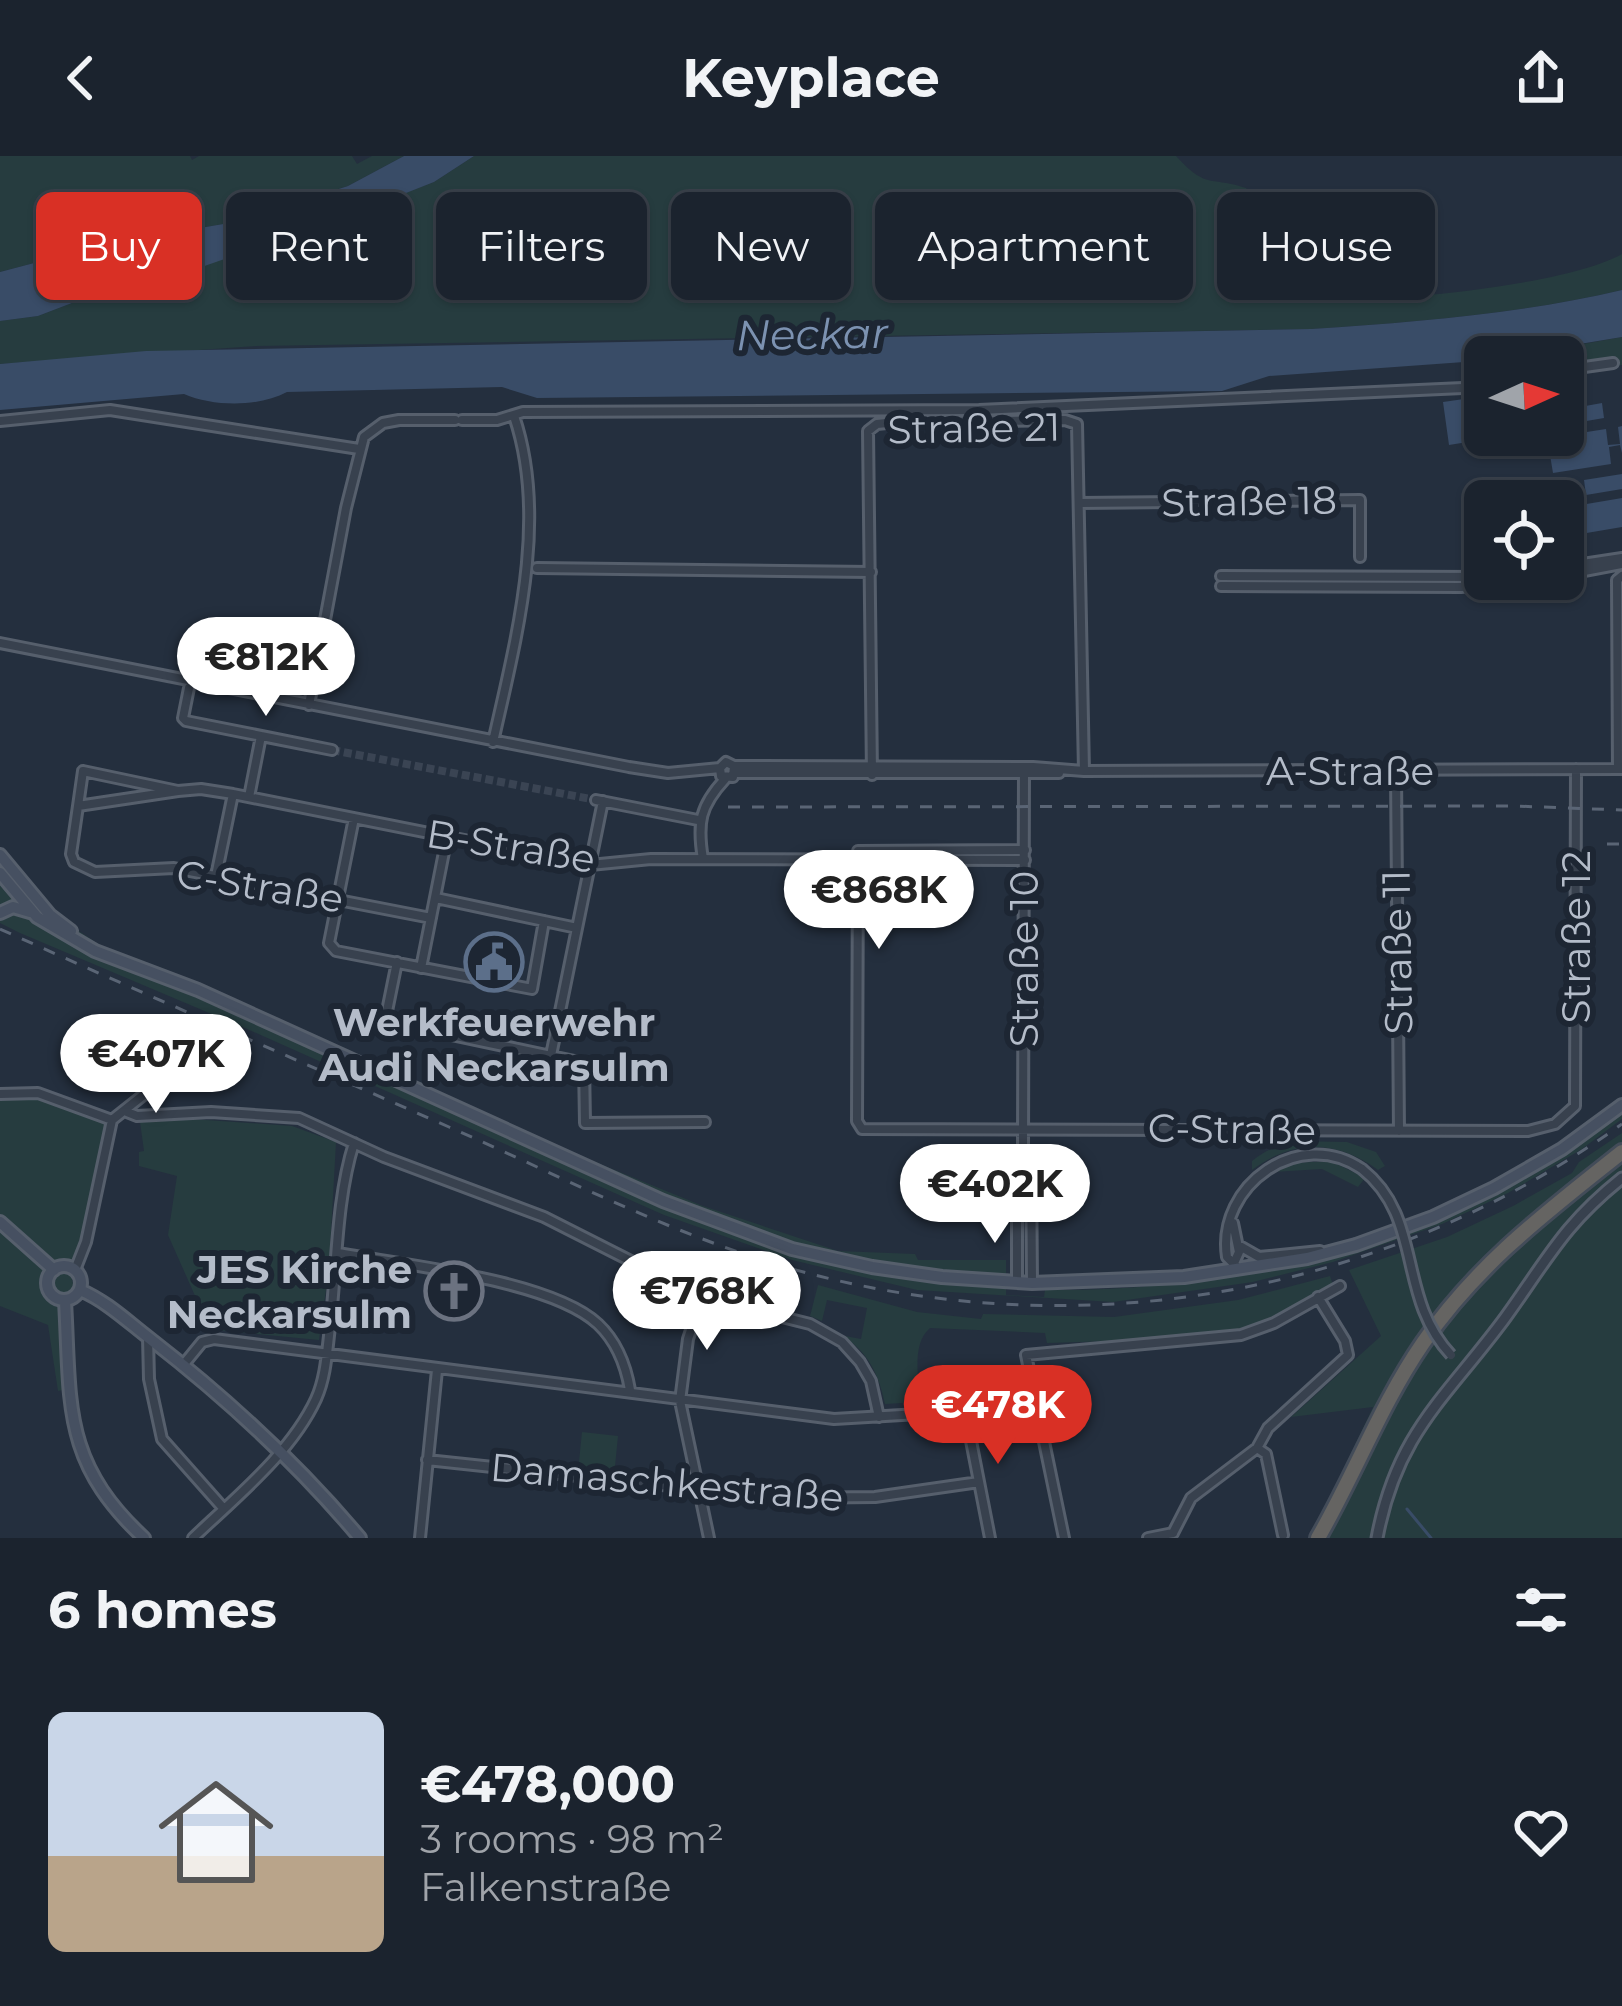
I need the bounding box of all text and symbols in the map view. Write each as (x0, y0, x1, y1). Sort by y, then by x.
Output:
icon: back (48, 45, 114, 111)
text: Keyplace (682, 45, 940, 111)
icon: share (1508, 45, 1574, 111)
chip: Buy (36, 192, 202, 300)
chip: Rent (226, 192, 412, 300)
chip: Filters (436, 192, 647, 300)
chip: New (671, 192, 851, 300)
chip: Apartment (875, 192, 1193, 300)
chip: House (1217, 192, 1435, 300)
water label: Neckar (735, 307, 890, 361)
north arrow (1464, 336, 1584, 456)
map controls (1464, 336, 1584, 600)
street label: Straße 21 (887, 402, 1061, 454)
street label: Straße 18 (1161, 475, 1337, 527)
button: locate (1464, 480, 1584, 600)
pin: €812K (182, 617, 350, 719)
text: €812K (204, 632, 328, 680)
street label: A-Straße (1266, 747, 1434, 795)
street label: B-Straße (423, 809, 599, 883)
street label: C-Straße (173, 849, 347, 923)
pin: €868K (795, 850, 963, 952)
street label: Straße 12 (1552, 851, 1600, 1023)
text: €868K (811, 865, 947, 913)
street label: Straße 11 (1372, 869, 1422, 1035)
street label: Straße 10 (1000, 871, 1048, 1047)
public building icon: Werkfeuerwehr Audi Neckarsulm (463, 931, 525, 993)
place label: Werkfeuerwehr Audi Neckarsulm (317, 998, 670, 1091)
pin: €407K (72, 1014, 240, 1116)
text: €407K (87, 1029, 225, 1077)
street label: C-Straße (1147, 1104, 1317, 1154)
pin: €402K (911, 1144, 1079, 1246)
text: €402K (927, 1159, 1063, 1207)
place label: JES Kirche Neckarsulm (167, 1245, 412, 1338)
pin: €768K (623, 1251, 791, 1353)
church icon: JES Kirche Neckarsulm (423, 1260, 485, 1322)
text: €768K (640, 1266, 774, 1314)
pin: €478K (914, 1365, 1082, 1467)
text: €478K (931, 1380, 1065, 1428)
street label: Damaschkestraße (488, 1443, 846, 1521)
icon: filters (1508, 1577, 1574, 1643)
text: 6 homes (48, 1579, 277, 1641)
text: €478,000 (420, 1753, 675, 1815)
icon: home (144, 1760, 288, 1904)
icon: heart (1508, 1799, 1574, 1865)
text: 3 rooms · 98 m² (420, 1815, 724, 1863)
text: Falkenstraße (420, 1863, 671, 1911)

